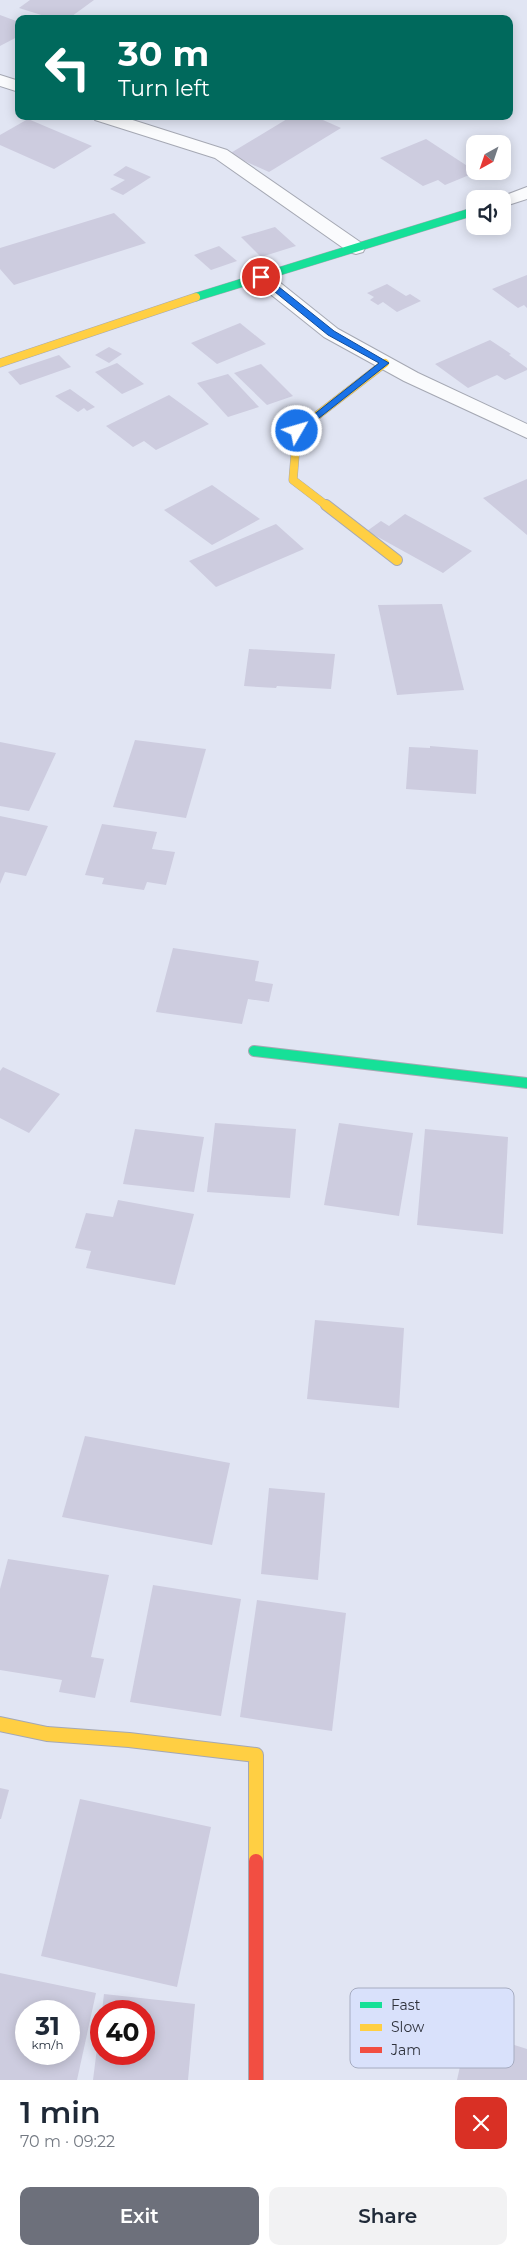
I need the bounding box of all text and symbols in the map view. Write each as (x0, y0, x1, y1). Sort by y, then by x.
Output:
text: 30 m (118, 32, 209, 75)
icon: left (35, 35, 100, 100)
text: Turn left (118, 75, 210, 102)
north arrow (466, 135, 511, 180)
map controls (466, 135, 511, 235)
button: sound (466, 190, 511, 235)
pin (240, 256, 282, 298)
icon: arrive (247, 263, 275, 291)
position arrow (270, 404, 322, 456)
legend (350, 1988, 514, 2068)
text: Fast (391, 1996, 421, 2014)
speed limit sign: 40 (90, 2000, 155, 2065)
text: 31 (35, 2011, 60, 2041)
text: Slow (391, 2018, 425, 2036)
text: km/h (31, 2037, 64, 2052)
text: Jam (390, 2041, 421, 2059)
text: 1 min (20, 2094, 101, 2131)
button: close (455, 2097, 507, 2149)
text: 70 m · 09:22 (20, 2132, 115, 2151)
button: Exit (20, 2187, 259, 2245)
button: Share (269, 2187, 507, 2245)

